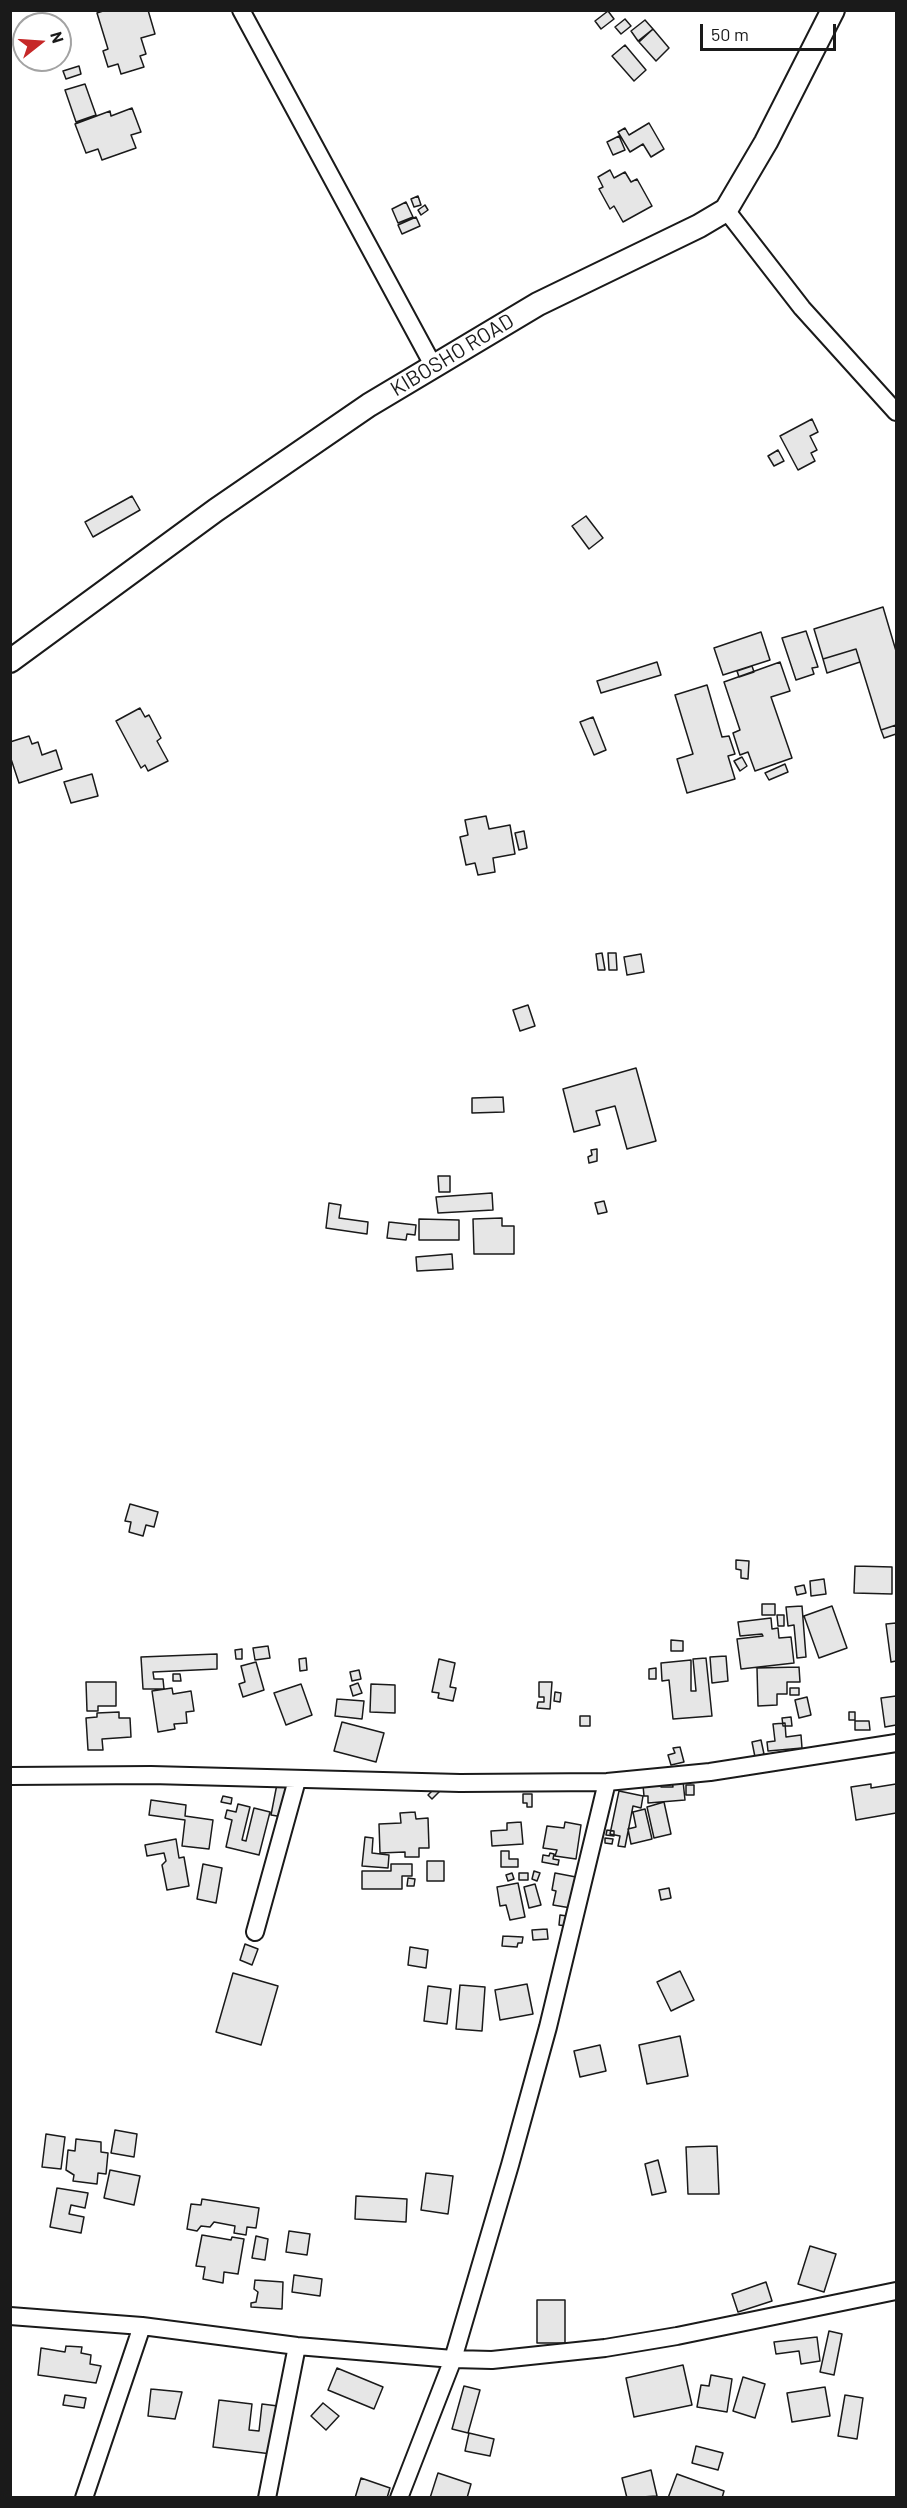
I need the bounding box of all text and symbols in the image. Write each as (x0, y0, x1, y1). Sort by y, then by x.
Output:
north arrow (12, 12, 72, 72)
scale bar (703, 12, 840, 50)
text: 50 m (711, 23, 749, 45)
text: N (47, 29, 68, 45)
street label: KIBOSHO ROAD (386, 308, 518, 402)

